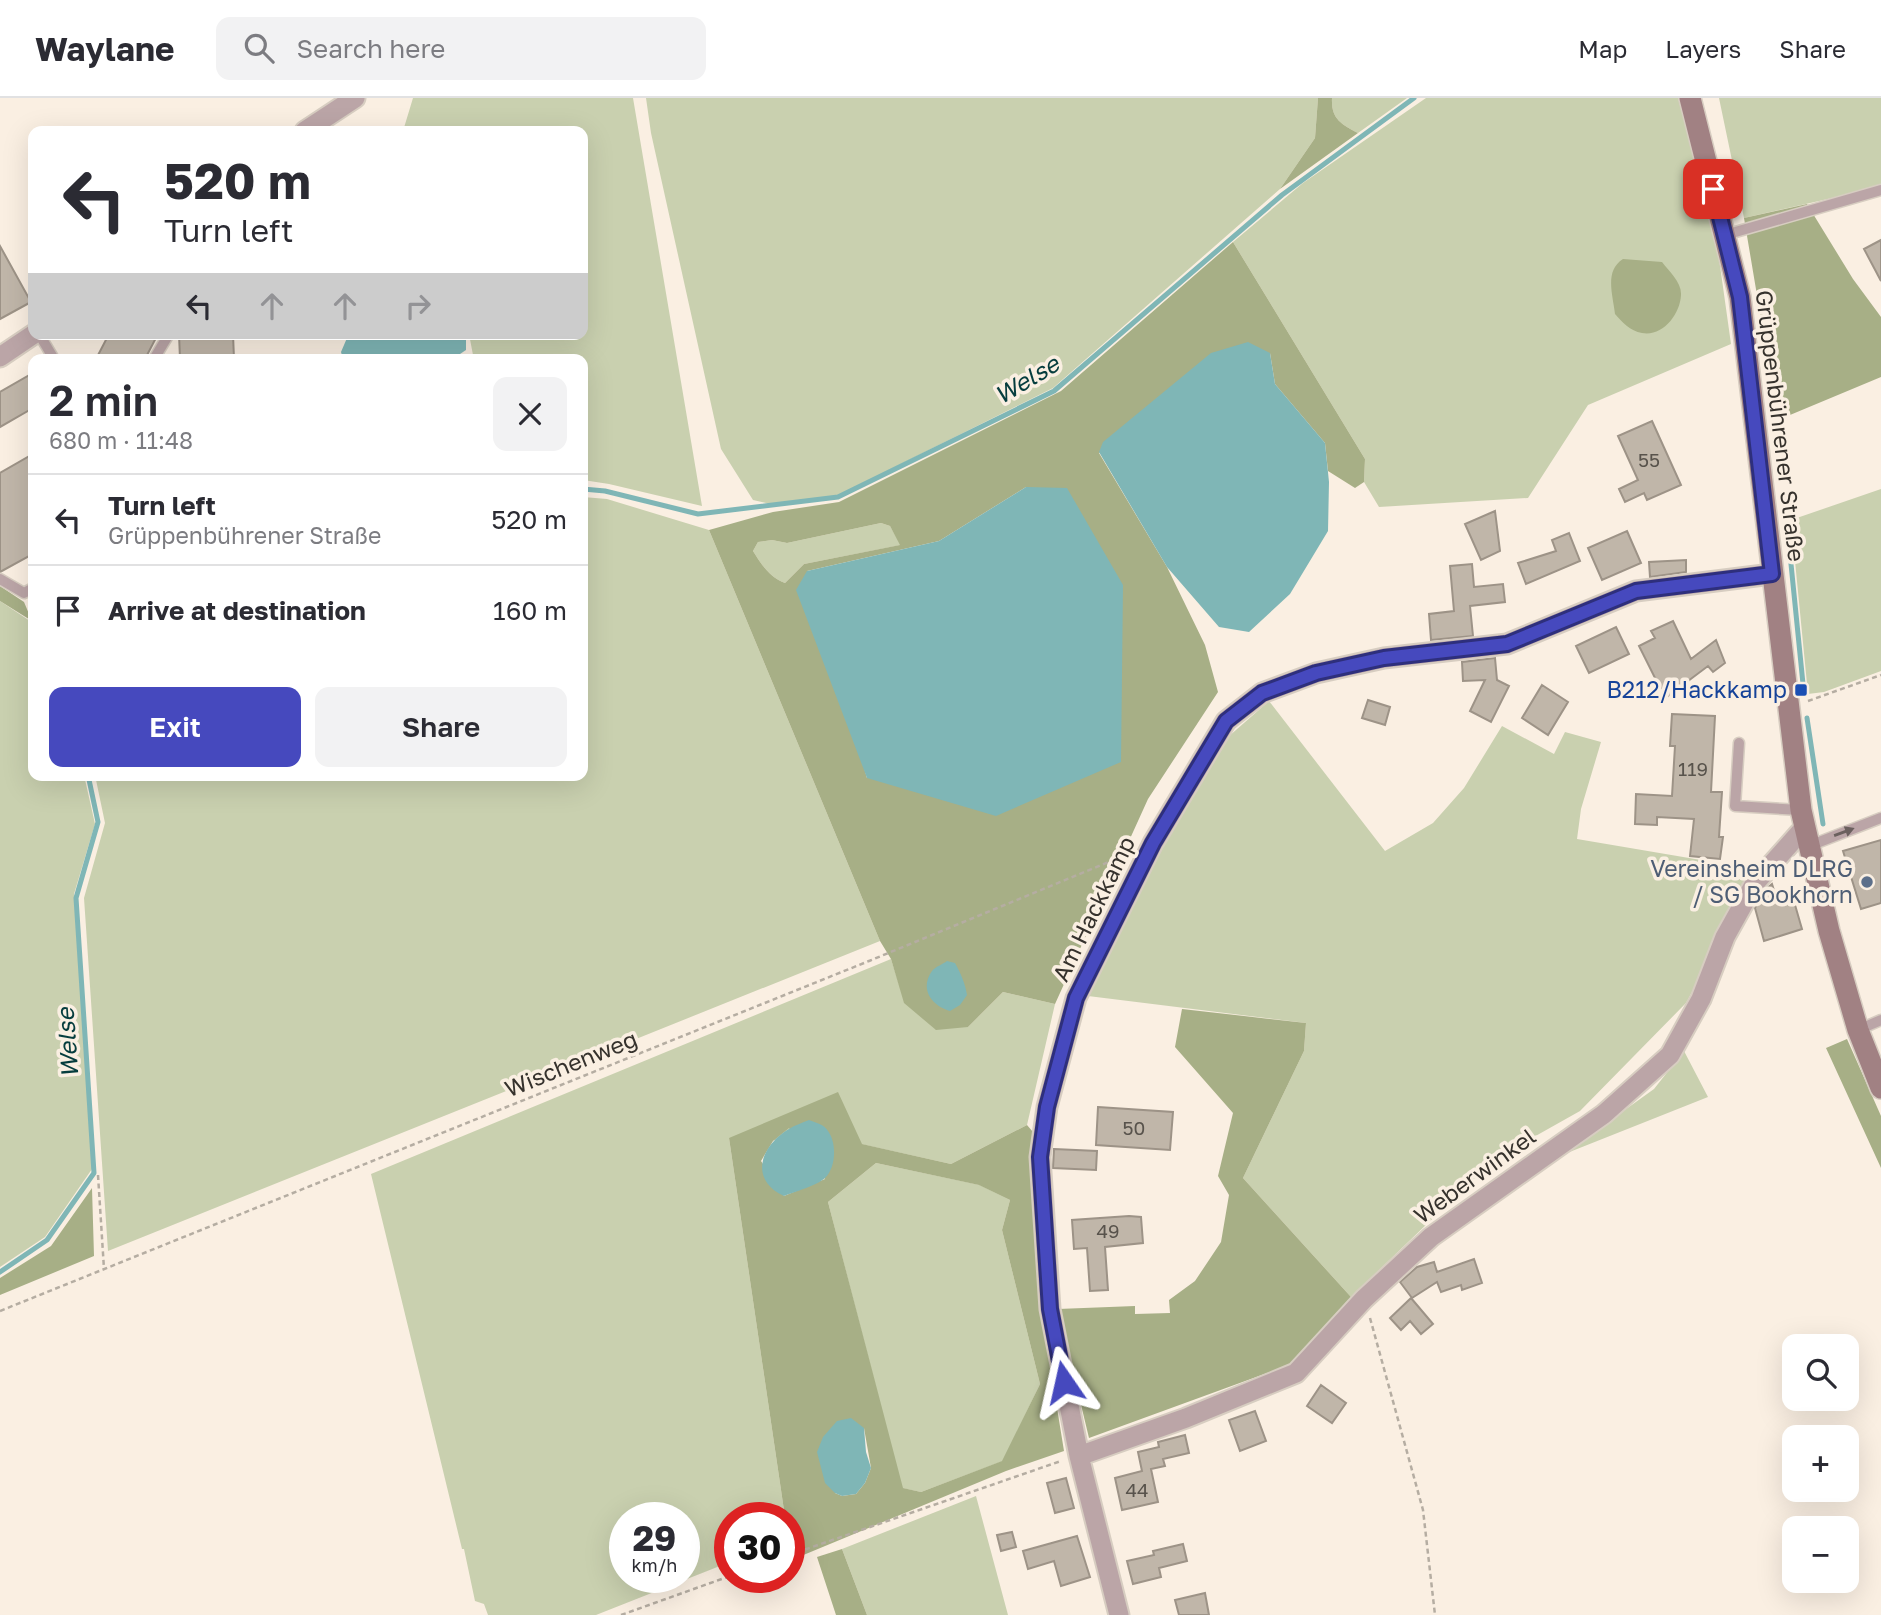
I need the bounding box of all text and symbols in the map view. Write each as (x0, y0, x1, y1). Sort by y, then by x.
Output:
search box (216, 17, 706, 80)
text: Waylane (35, 29, 174, 68)
icon: search (240, 29, 278, 67)
text: Search here (296, 33, 445, 64)
text: Map (1578, 34, 1627, 63)
text: Layers (1665, 34, 1741, 63)
text: Share (1779, 34, 1846, 63)
text: 520 m (164, 151, 311, 210)
icon: left (49, 154, 140, 245)
pin (1683, 159, 1743, 219)
icon: arrive (1694, 170, 1732, 208)
text: Turn left (164, 211, 293, 249)
icon: left (180, 287, 218, 325)
icon: ahead (253, 287, 291, 325)
icon: ahead (326, 287, 364, 325)
icon: right (399, 287, 437, 325)
street label: Grüppenbührener Straße (1750, 289, 1812, 563)
water label: Welse (989, 347, 1066, 409)
text: 2 min (49, 375, 158, 425)
button: close (493, 377, 567, 451)
text: 680 m · 11:48 (49, 426, 193, 454)
house number: 55 (1638, 448, 1660, 471)
text: Turn left (108, 490, 216, 521)
icon: left (49, 501, 87, 539)
text: 520 m (491, 504, 567, 535)
text: Grüppenbührener Straße (108, 521, 381, 549)
icon: arrive (49, 592, 87, 630)
text: Arrive at destination (108, 595, 366, 626)
text: 160 m (493, 595, 567, 626)
place label: B212/Hackkamp (1606, 675, 1787, 703)
marker: B212/Hackkamp (1793, 682, 1809, 698)
button: Exit (49, 687, 301, 767)
button: Share (315, 687, 567, 767)
house number: 119 (1678, 757, 1708, 780)
one-way arrow (1834, 826, 1855, 837)
street label: Am Hackkamp (1046, 832, 1140, 986)
place label: Vereinsheim DLRG / SG Bookhorn (1650, 854, 1853, 908)
marker: Vereinsheim DLRG / SG Bookhorn (1859, 874, 1875, 890)
water label: Welse (49, 1005, 83, 1079)
street label: Wischenweg (500, 1024, 641, 1102)
house number: 50 (1123, 1116, 1145, 1139)
street label: Weberwinkel (1408, 1122, 1541, 1229)
house number: 49 (1096, 1219, 1120, 1242)
map controls (1782, 1334, 1859, 1593)
button: search (1782, 1334, 1859, 1411)
position arrow (1027, 1345, 1101, 1419)
button: + (1782, 1425, 1859, 1502)
house number: 44 (1125, 1478, 1149, 1501)
speed limit sign: 30 (714, 1502, 805, 1593)
button: − (1782, 1516, 1859, 1593)
text: 29 (633, 1517, 676, 1559)
text: km/h (632, 1554, 677, 1576)

